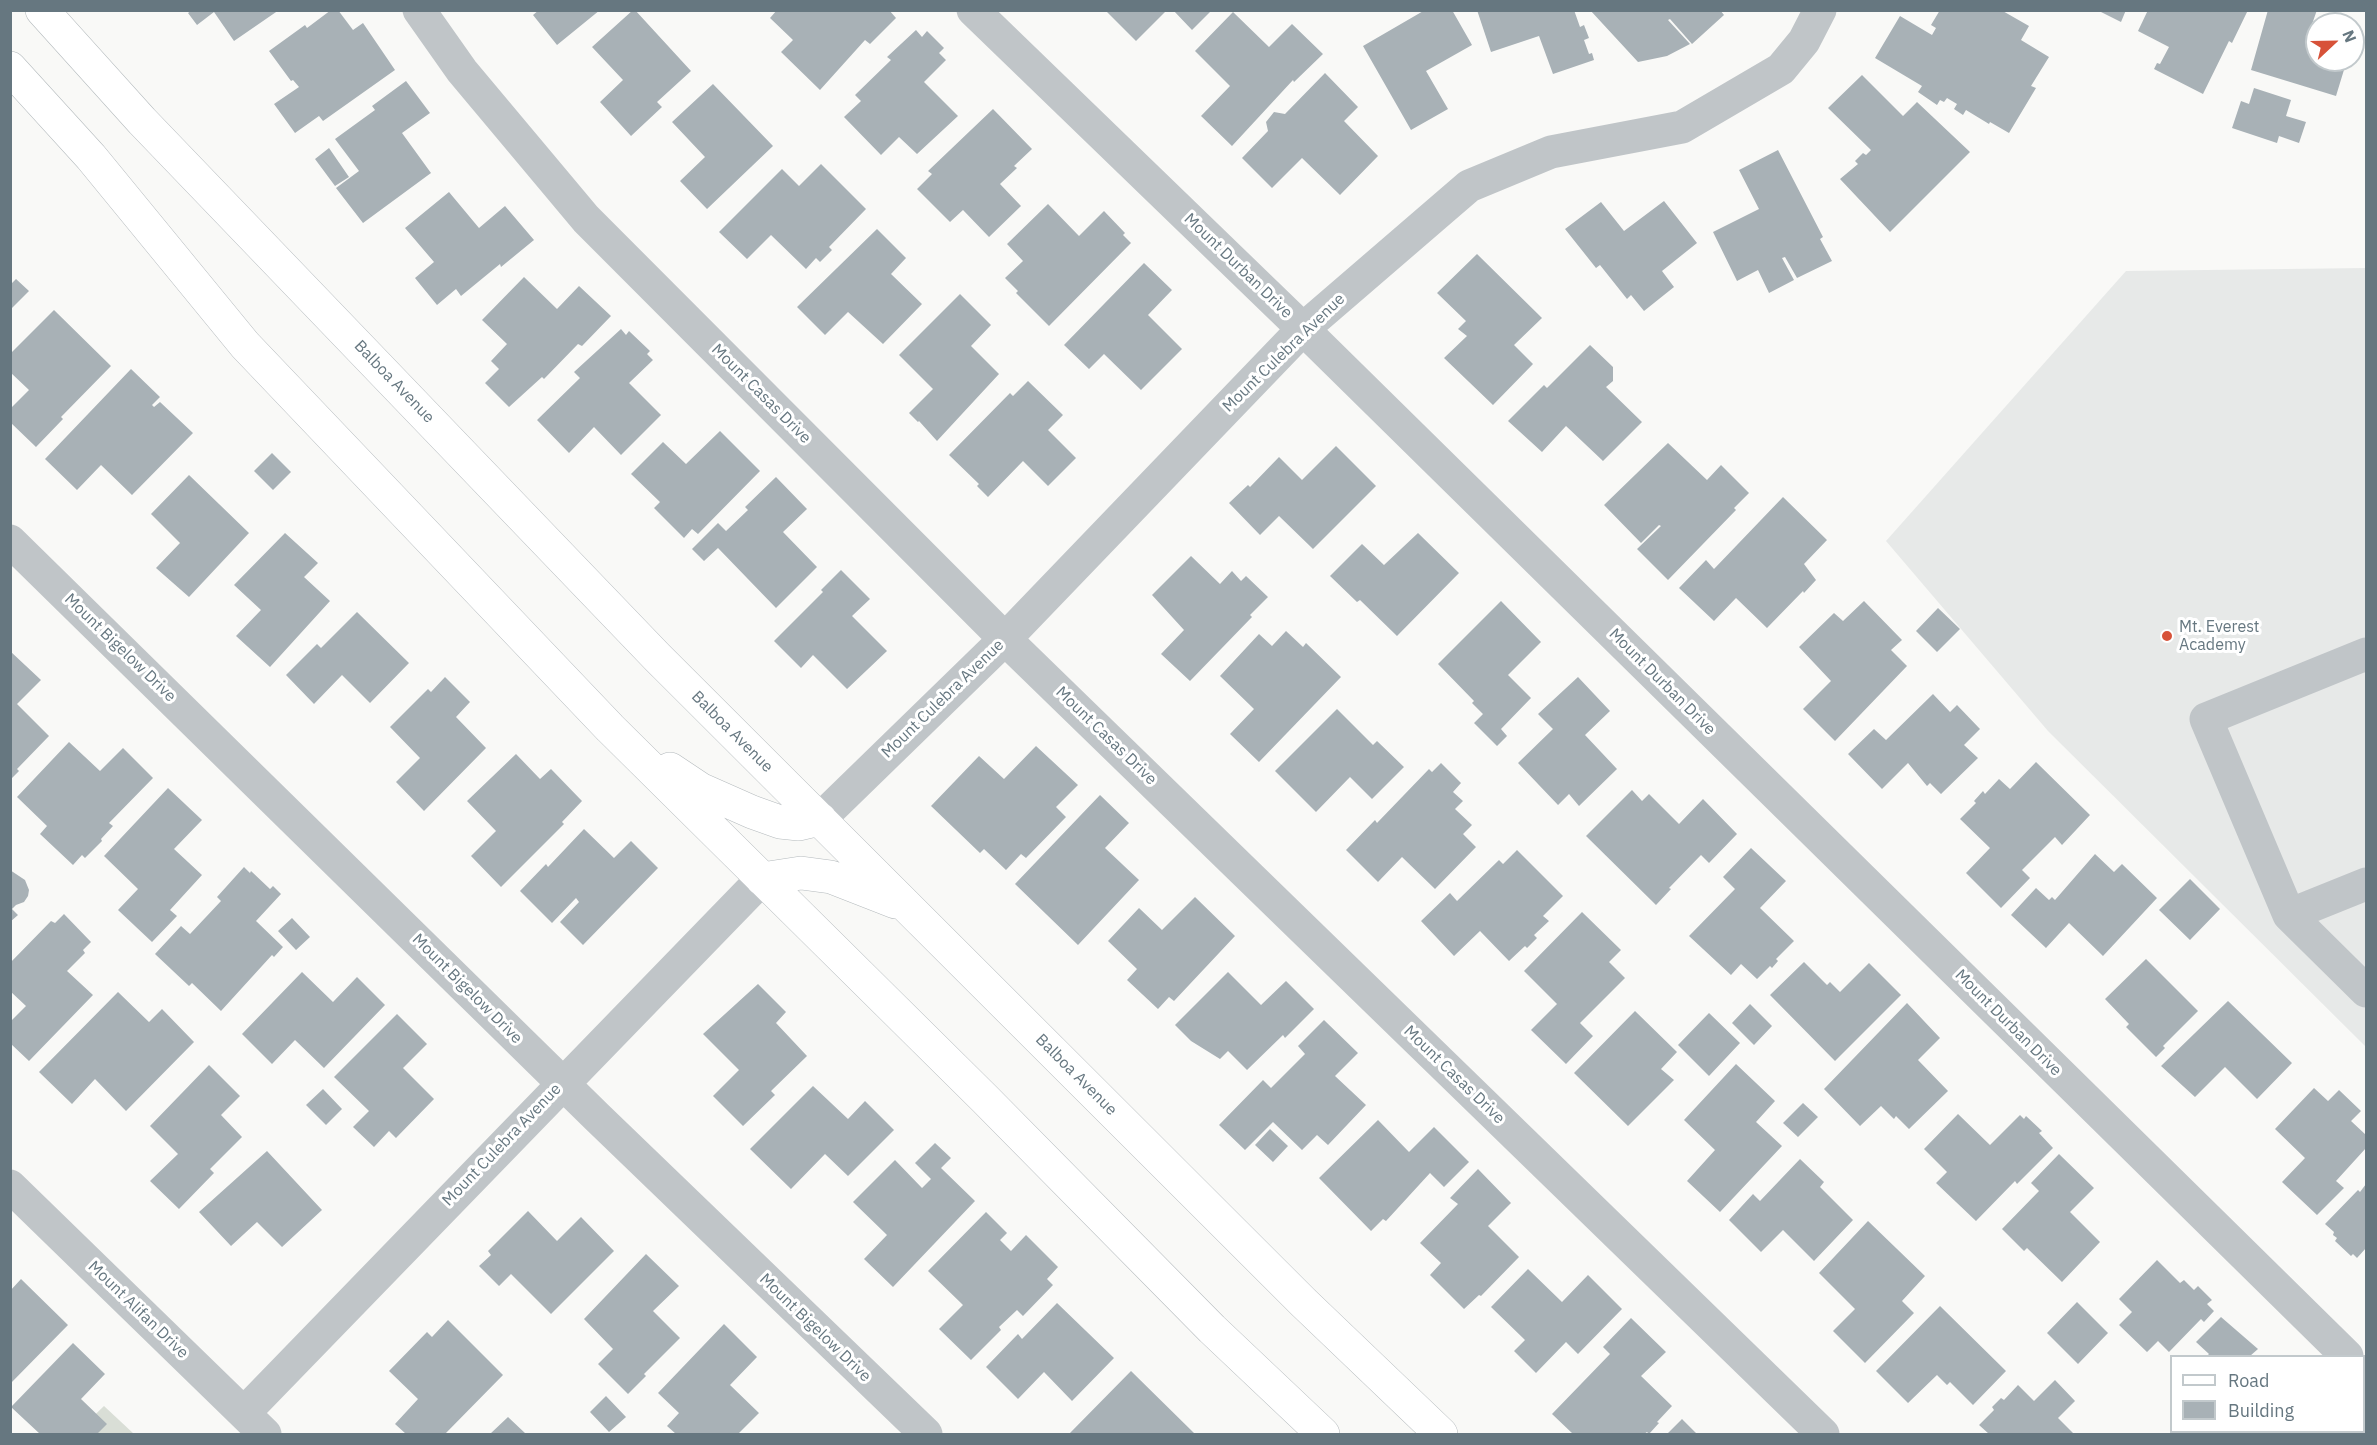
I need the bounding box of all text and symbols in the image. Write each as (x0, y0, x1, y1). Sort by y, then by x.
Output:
north arrow (2305, 12, 2365, 72)
text: N (2338, 27, 2361, 45)
street label: Mount Durban Drive (1180, 209, 1296, 323)
street label: Mount Culebra Avenue (1219, 290, 1349, 416)
street label: Balboa Avenue (350, 337, 438, 427)
street label: Mount Casas Drive (707, 340, 815, 448)
street label: Mount Bigelow Drive (60, 590, 180, 706)
place label: Mt. Everest Academy (2179, 617, 2259, 655)
street label: Mount Durban Drive (1605, 625, 1719, 739)
marker: Mt. Everest Academy (2160, 629, 2174, 643)
street label: Mount Culebra Avenue (878, 636, 1008, 762)
street label: Mount Casas Drive (1051, 683, 1161, 789)
street label: Balboa Avenue (687, 687, 777, 777)
street label: Mount Bigelow Drive (408, 930, 526, 1048)
street label: Mount Durban Drive (1951, 966, 2065, 1080)
street label: Mount Casas Drive (1399, 1022, 1509, 1128)
street label: Balboa Avenue (1031, 1030, 1121, 1120)
street label: Mount Culebra Avenue (439, 1080, 565, 1210)
street label: Mount Alifan Drive (84, 1257, 192, 1363)
street label: Mount Bigelow Drive (755, 1270, 875, 1386)
legend (2170, 1355, 2365, 1433)
text: Road (2228, 1369, 2269, 1392)
text: Building (2228, 1399, 2294, 1422)

